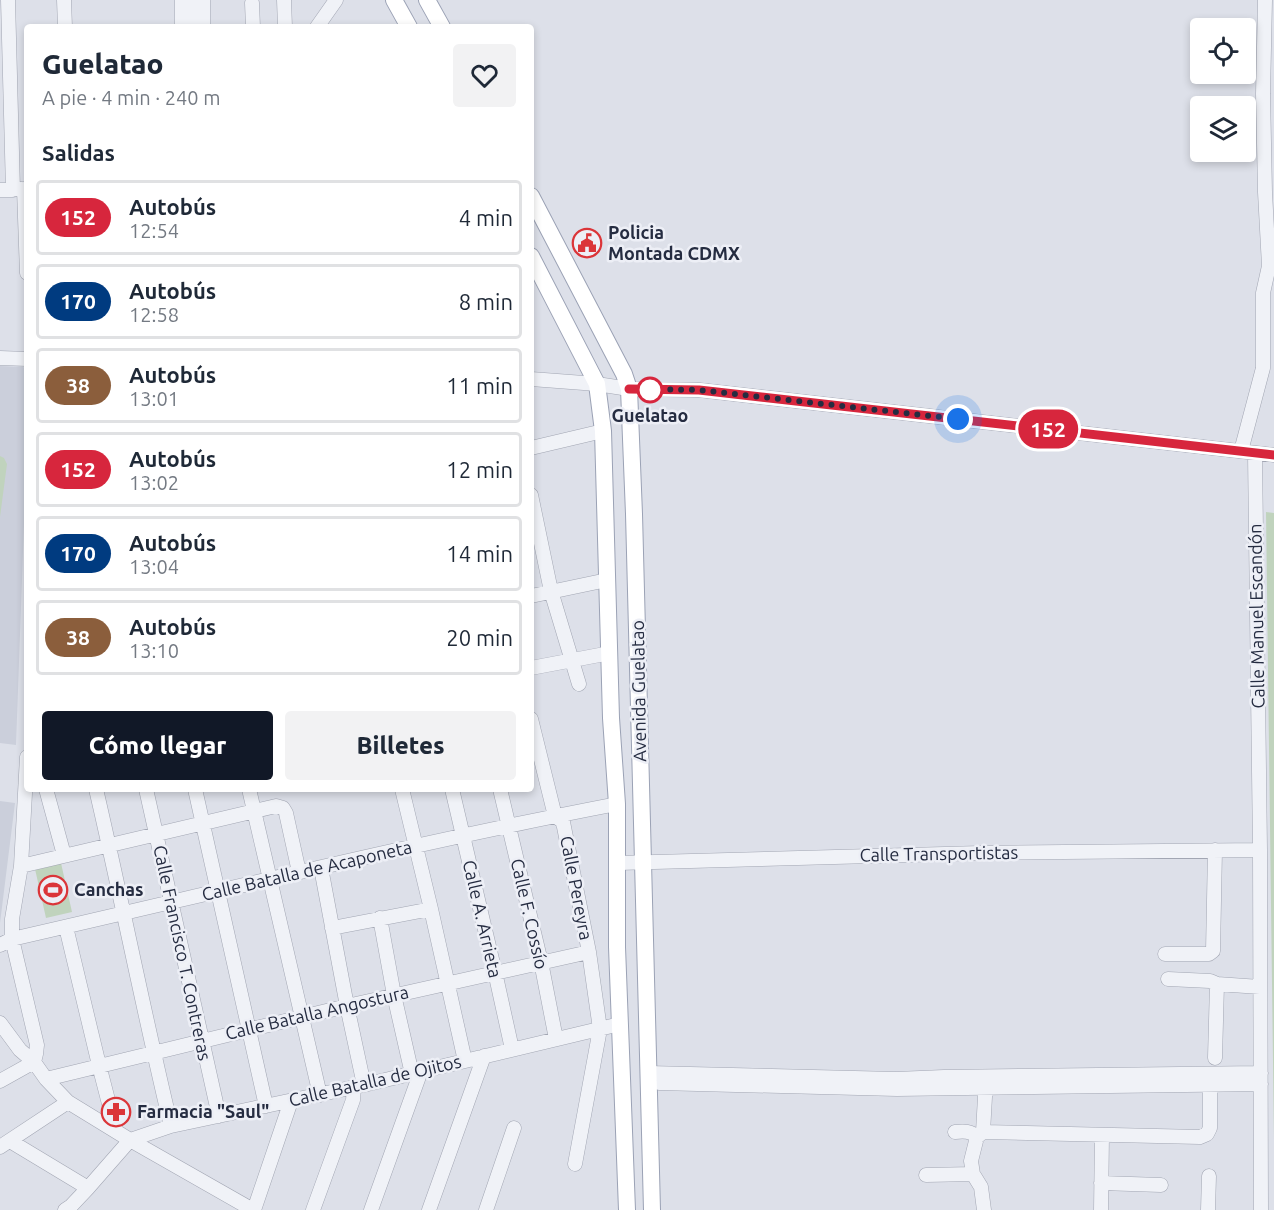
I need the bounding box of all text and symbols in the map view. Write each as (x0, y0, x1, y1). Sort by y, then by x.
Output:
map controls (1190, 18, 1256, 162)
button: locate (1190, 18, 1256, 84)
button: heart (453, 44, 516, 107)
text: Guelatao (42, 48, 164, 79)
text: A pie · 4 min · 240 m (42, 86, 220, 109)
button: layers (1190, 96, 1256, 162)
text: Salidas (42, 140, 115, 165)
text: Autobús (129, 194, 216, 219)
text: 152 (60, 205, 96, 229)
text: 4 min (459, 205, 513, 230)
text: 12:54 (129, 219, 179, 242)
place label: Policia Montada CDMX (608, 222, 740, 263)
public building icon: Policia Montada CDMX (571, 227, 603, 259)
text: Autobús (129, 278, 216, 303)
text: 170 (60, 289, 96, 313)
text: 8 min (459, 289, 513, 314)
text: 12:58 (129, 303, 179, 326)
text: Autobús (129, 362, 216, 387)
text: 38 (66, 373, 90, 397)
text: 11 min (446, 373, 513, 398)
marker: Guelatao (637, 377, 663, 403)
text: 13:01 (129, 387, 179, 410)
your location (943, 404, 973, 434)
place label: Guelatao (612, 405, 688, 425)
line badge: 152 (1014, 410, 1082, 448)
text: 152 (1030, 417, 1066, 441)
text: Autobús (129, 446, 216, 471)
text: 152 (60, 457, 96, 481)
text: 12 min (446, 457, 513, 482)
text: 13:02 (129, 471, 179, 494)
street label: Calle Manuel Escandón (1244, 523, 1268, 709)
text: Autobús (129, 530, 216, 555)
text: 170 (60, 541, 96, 565)
text: 14 min (446, 541, 513, 566)
text: 13:04 (129, 555, 179, 578)
text: Autobús (129, 614, 216, 639)
street label: Avenida Guelatao (627, 620, 649, 762)
text: 38 (66, 625, 90, 649)
text: 20 min (446, 625, 513, 650)
text: 13:10 (129, 639, 179, 662)
button: Cómo llegar (42, 711, 273, 780)
button: Billetes (285, 711, 516, 780)
street label: Calle Pereyra (557, 834, 597, 942)
street label: Calle Batalla de Acaponeta (200, 836, 414, 904)
street label: Calle Transportistas (860, 842, 1019, 864)
street label: Calle Francisco T. Contreras (150, 843, 216, 1063)
street label: Calle F. Cossío (508, 857, 552, 971)
street label: Calle A. Arrieta (460, 858, 506, 980)
sports icon: Canchas (37, 874, 69, 906)
place label: Canchas (74, 879, 144, 899)
street label: Calle Batalla Angostura (223, 981, 410, 1043)
street label: Calle Batalla de Ojitos (287, 1050, 463, 1110)
pharmacy icon: Farmacia "Saul" (100, 1096, 132, 1128)
place label: Farmacia "Saul" (137, 1101, 269, 1121)

